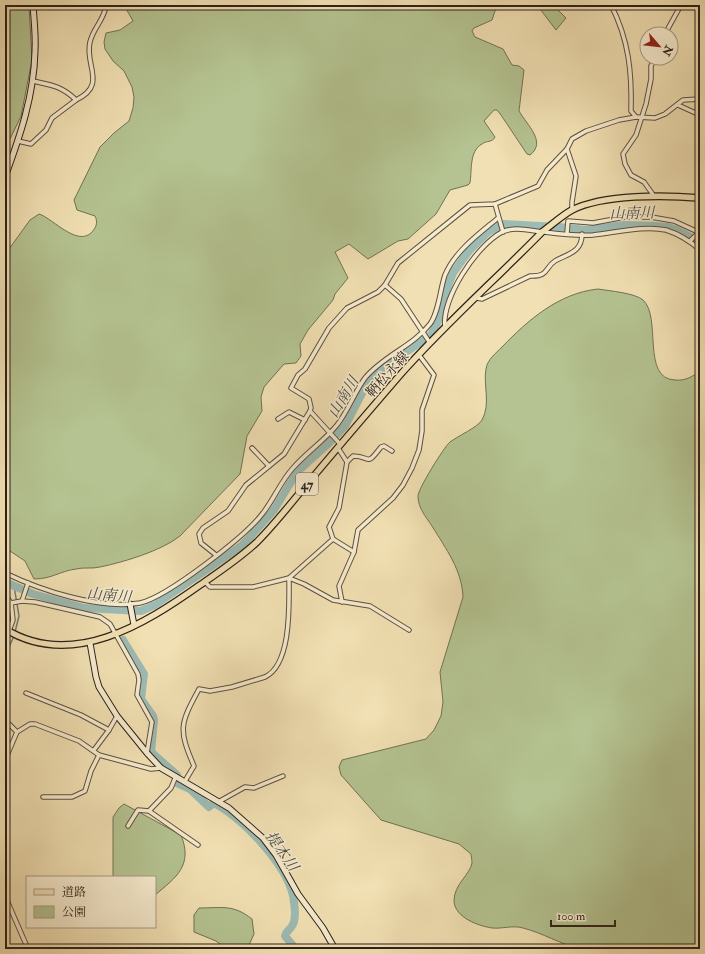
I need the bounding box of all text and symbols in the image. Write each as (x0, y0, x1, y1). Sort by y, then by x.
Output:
north arrow (639, 26, 679, 66)
text: N (659, 42, 676, 59)
water label: 山南川 (609, 204, 657, 223)
street label: 鞆松永線 (362, 348, 412, 401)
water label: 山南川 (324, 371, 364, 421)
road number: 47 (296, 473, 318, 495)
water label: 山南川 (86, 584, 134, 607)
water label: 提木川 (261, 827, 303, 877)
legend (26, 876, 156, 928)
text: 道路 (62, 885, 86, 900)
scale bar (551, 902, 615, 928)
text: 公園 (62, 905, 86, 920)
text: 100 m (557, 909, 586, 924)

